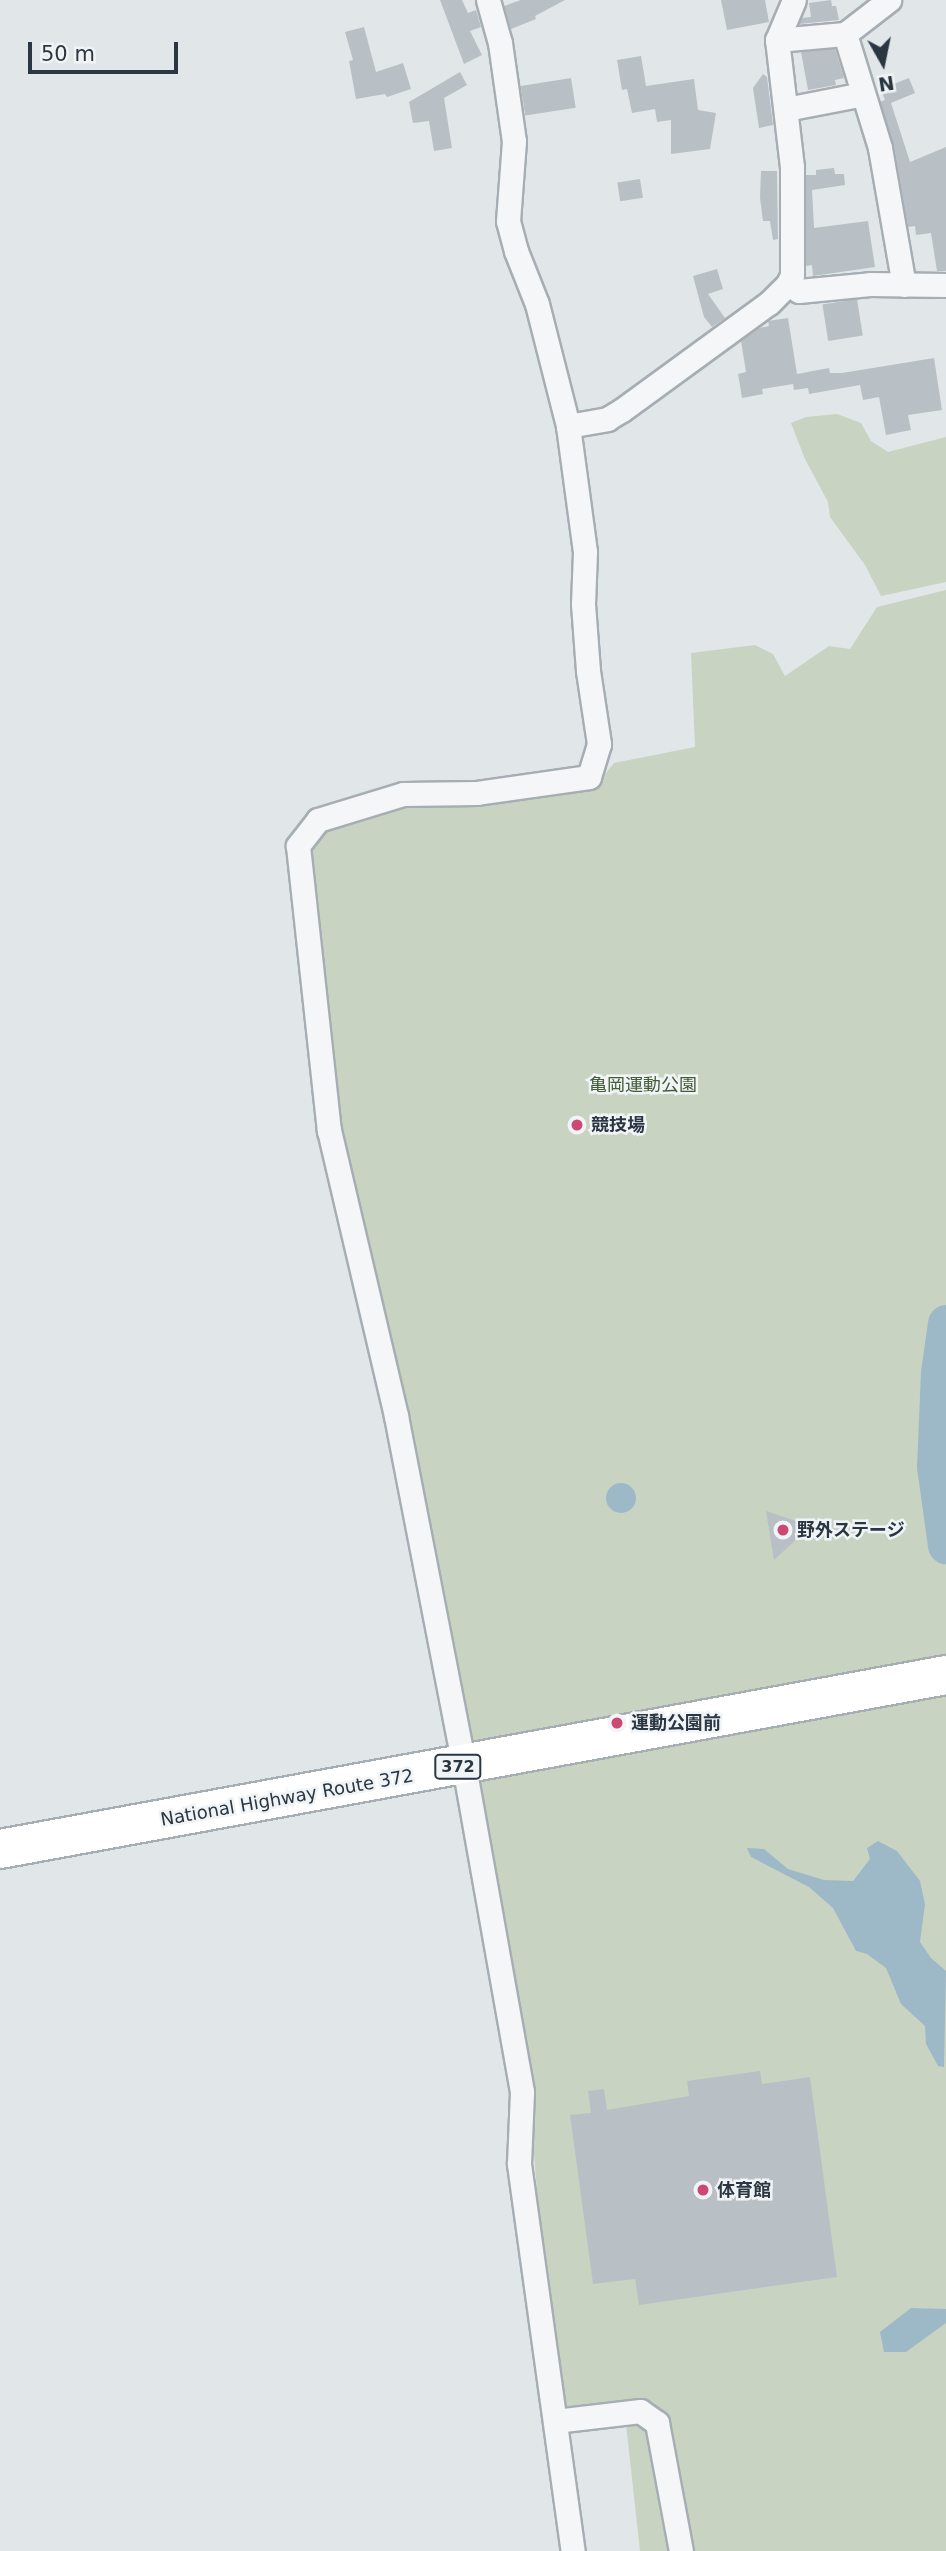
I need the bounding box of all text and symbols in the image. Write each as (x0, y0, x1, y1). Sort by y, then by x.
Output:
scale bar (32, 28, 182, 72)
north arrow (848, 28, 918, 98)
text: 50 m (41, 42, 95, 66)
text: N (877, 72, 896, 96)
park label: 亀岡運動公園 (589, 1074, 697, 1096)
place label: 競技場 (591, 1114, 645, 1136)
marker: 競技場 (569, 1117, 585, 1133)
place label: 野外ステージ (797, 1519, 905, 1541)
marker: 野外ステージ (775, 1522, 791, 1538)
place label: 運動公園前 (631, 1712, 721, 1734)
marker: 運動公園前 (609, 1715, 625, 1731)
road number: 372 (434, 1754, 482, 1779)
street label: National Highway Route 372 (159, 1765, 415, 1831)
place label: 体育館 (717, 2179, 771, 2201)
marker: 体育館 (695, 2182, 711, 2198)

